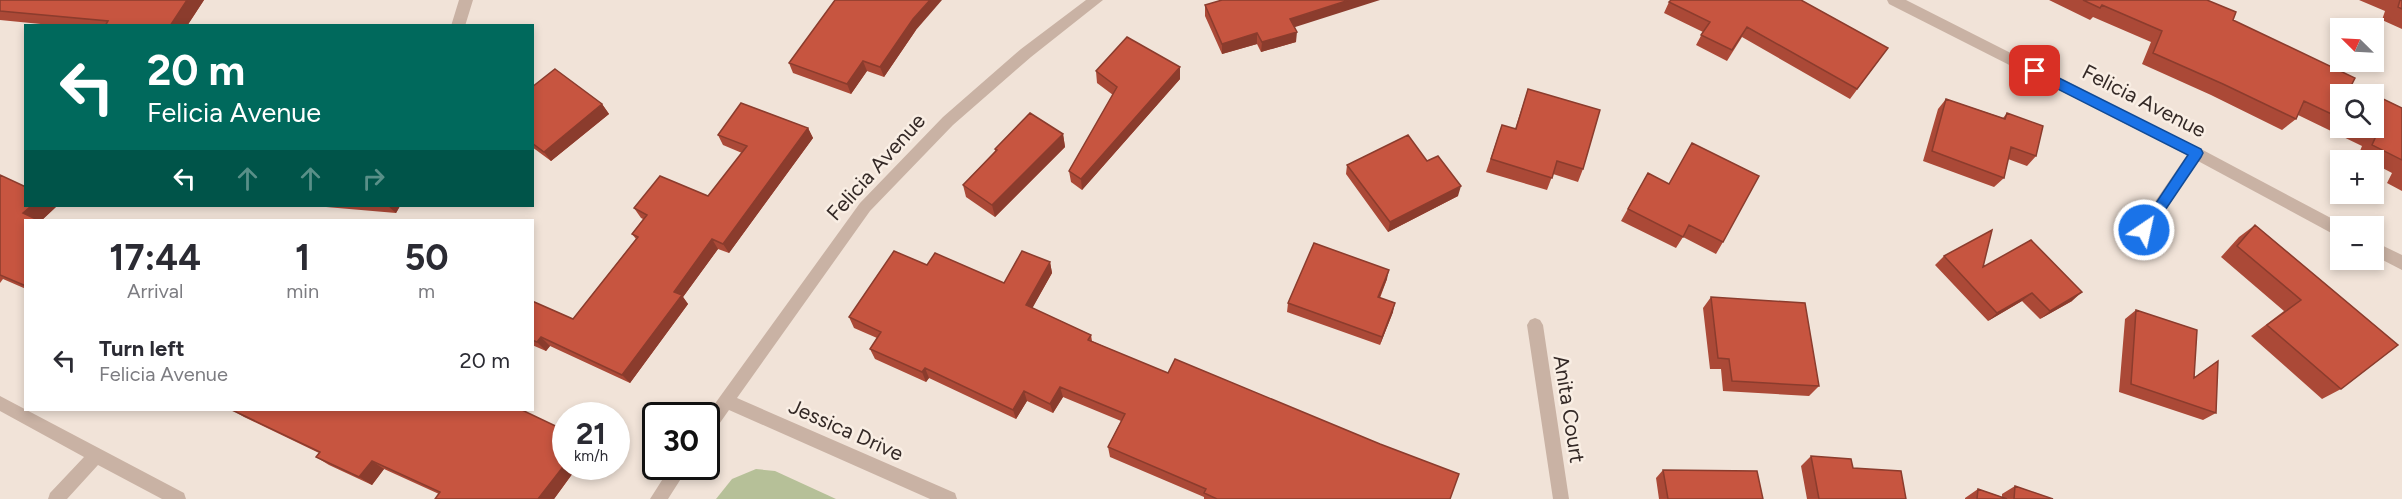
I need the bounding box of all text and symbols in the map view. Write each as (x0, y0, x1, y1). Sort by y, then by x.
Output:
north arrow (2330, 18, 2384, 72)
map controls (2330, 18, 2384, 270)
text: 20 m (147, 45, 245, 96)
pin (2009, 45, 2060, 96)
icon: left (48, 48, 126, 126)
icon: arrive (2018, 54, 2051, 87)
street label: Felicia Avenue (2078, 59, 2210, 142)
button: search (2330, 84, 2384, 138)
text: Felicia Avenue (147, 96, 321, 129)
street label: Felicia Avenue (821, 108, 930, 225)
button: + (2330, 150, 2384, 204)
icon: left (168, 162, 201, 195)
icon: ahead (231, 162, 264, 195)
icon: ahead (294, 162, 327, 195)
icon: right (357, 162, 390, 195)
position arrow (2112, 198, 2176, 262)
button: − (2330, 216, 2384, 270)
text: 17:44 (109, 236, 201, 279)
text: 1 (295, 236, 310, 279)
text: 50 (404, 236, 449, 279)
text: Arrival (127, 279, 183, 303)
text: min (286, 279, 319, 303)
text: m (418, 279, 435, 303)
text: Turn left (99, 335, 185, 362)
icon: left (48, 344, 81, 377)
text: 20 m (459, 347, 510, 374)
street label: Anita Court (1549, 353, 1590, 465)
text: Felicia Avenue (99, 362, 228, 386)
street label: Jessica Drive (785, 393, 907, 466)
speed limit sign: 30 (642, 402, 720, 480)
text: 21 (576, 415, 606, 452)
text: km/h (574, 447, 608, 465)

